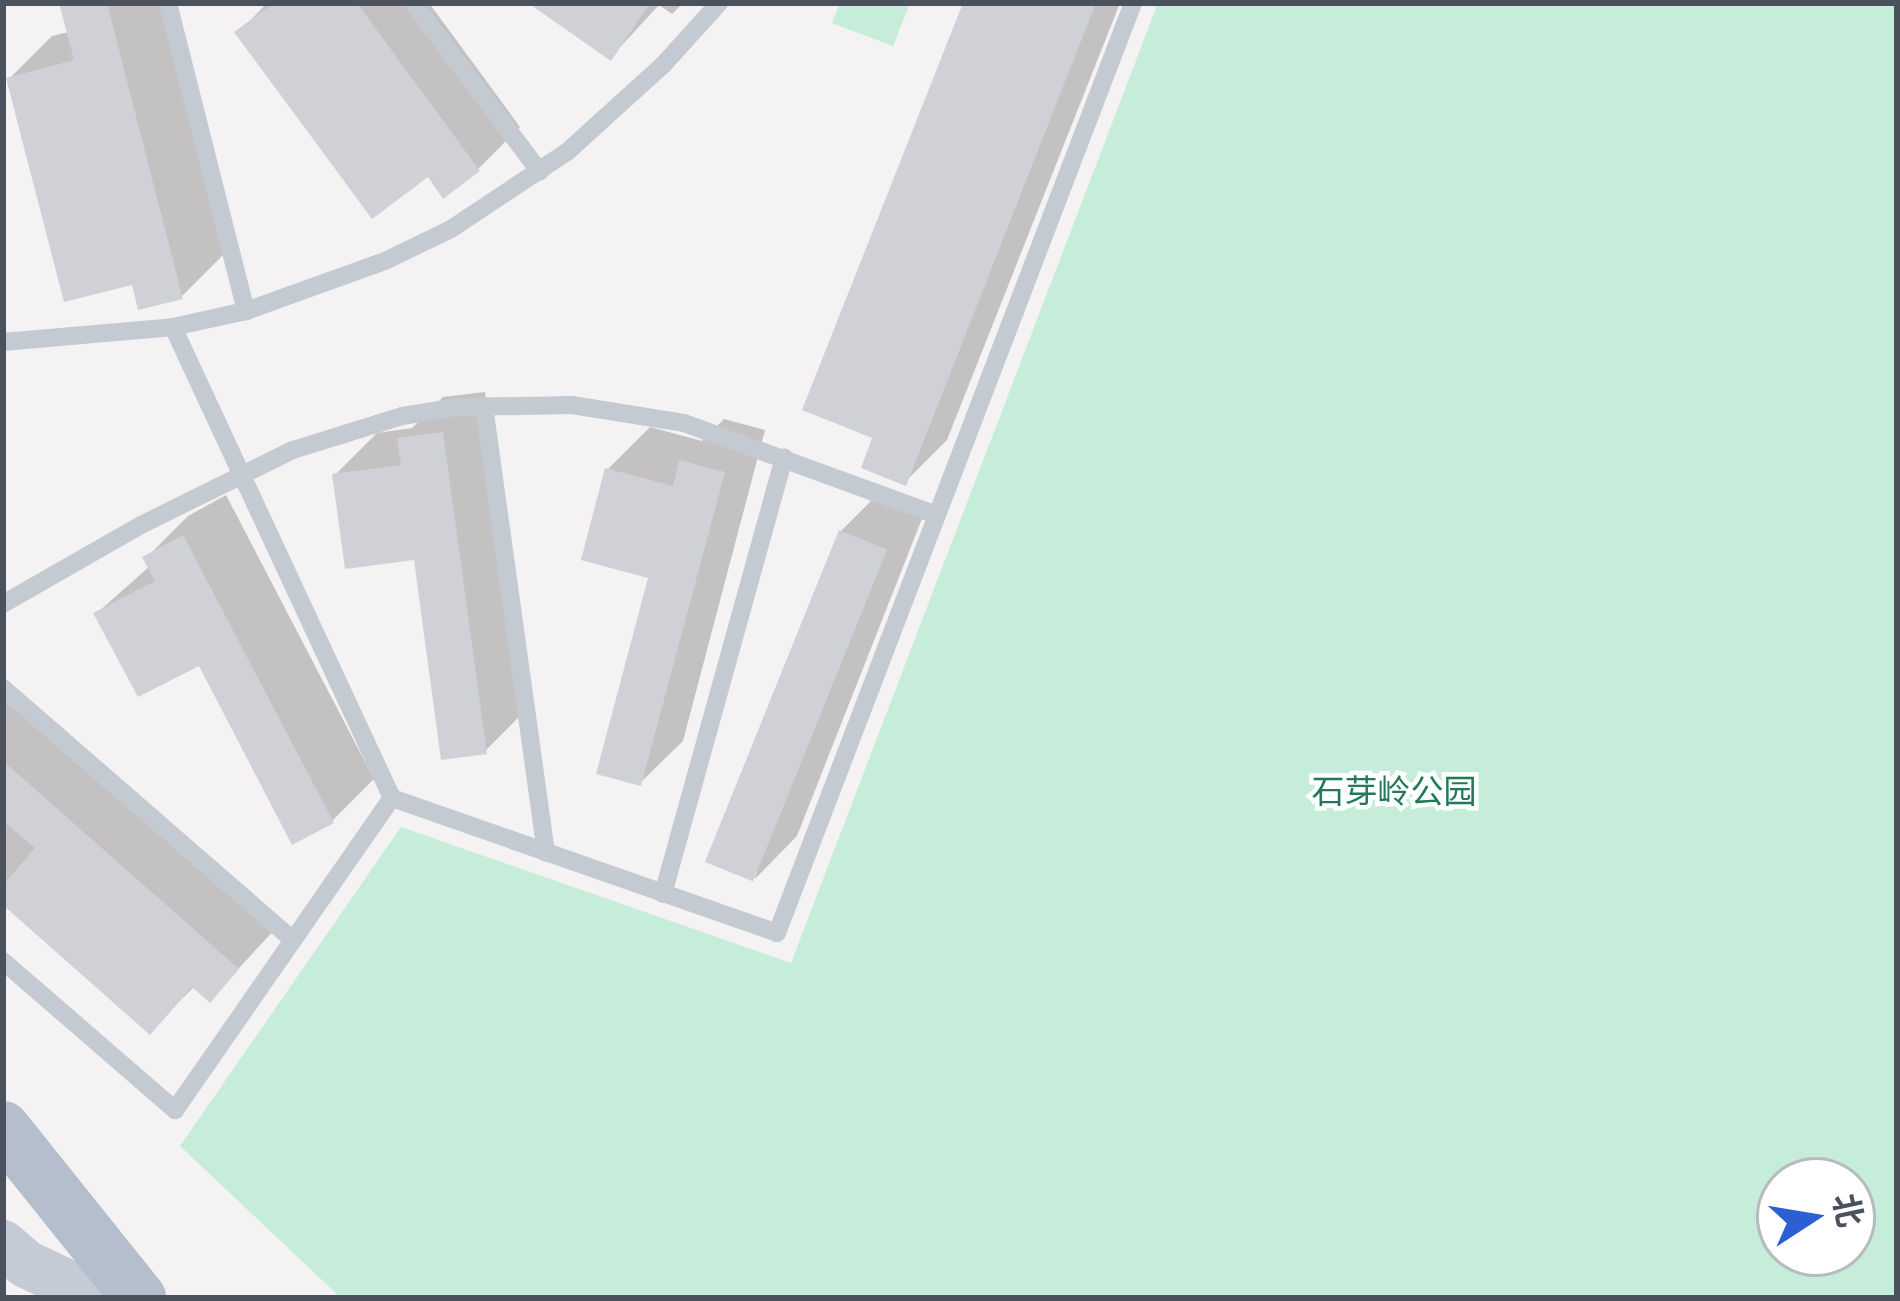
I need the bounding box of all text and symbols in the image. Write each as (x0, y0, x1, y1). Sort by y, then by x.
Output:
park label: 石芽岭公园 (1312, 771, 1476, 811)
north arrow (1756, 1157, 1876, 1277)
text: 北 (1824, 1189, 1873, 1231)

